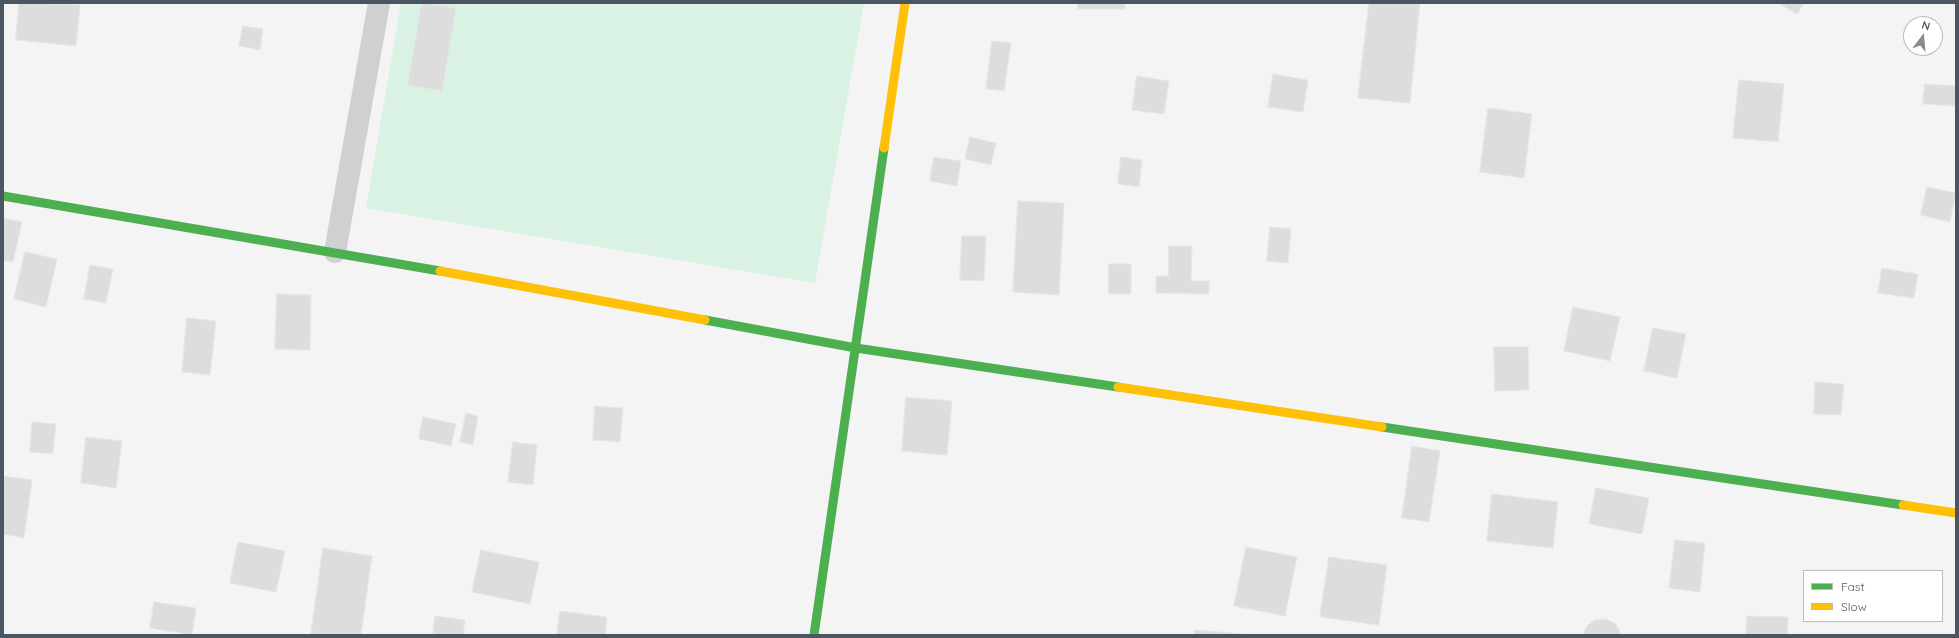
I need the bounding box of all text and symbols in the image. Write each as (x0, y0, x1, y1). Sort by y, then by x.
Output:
north arrow (1903, 16, 1943, 56)
text: N (1920, 18, 1932, 33)
legend (1803, 570, 1943, 622)
text: Fast (1841, 579, 1865, 594)
text: Slow (1841, 599, 1867, 614)

